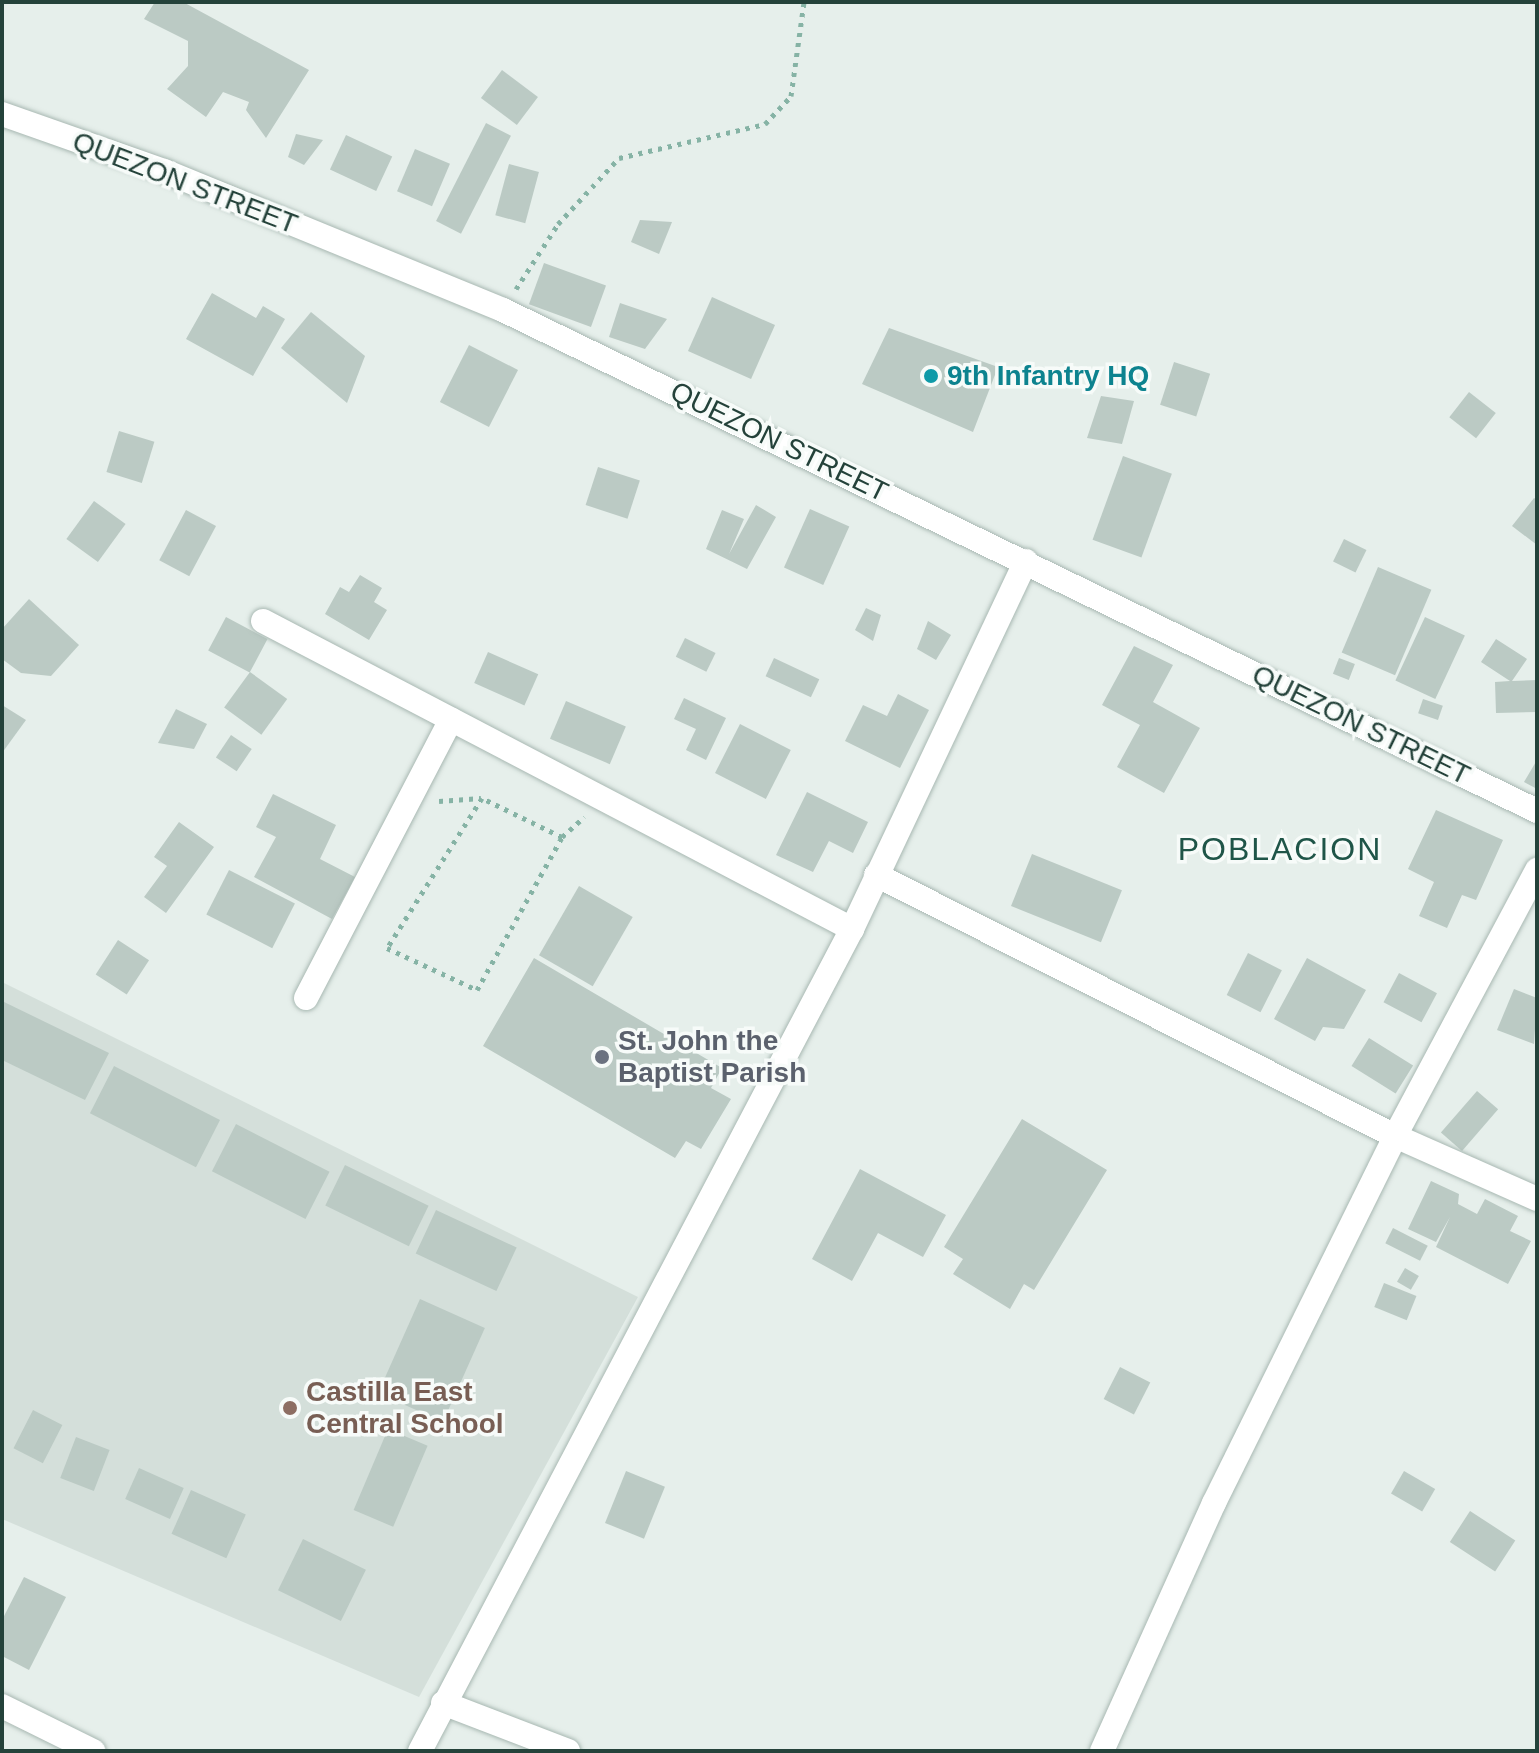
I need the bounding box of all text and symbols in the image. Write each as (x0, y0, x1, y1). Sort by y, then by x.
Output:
street label: QUEZON STREET (68, 125, 302, 241)
place label: 9th Infantry HQ (947, 359, 1149, 393)
marker: 9th Infantry HQ (922, 367, 940, 385)
street label: QUEZON STREET (665, 375, 893, 509)
street label: QUEZON STREET (1247, 658, 1475, 792)
district label: POBLACION (1178, 830, 1382, 868)
place label: St. John the Baptist Parish (618, 1024, 806, 1090)
marker: St. John the Baptist Parish (593, 1048, 611, 1066)
place label: Castilla East Central School (306, 1375, 504, 1441)
marker: Castilla East Central School (281, 1399, 299, 1417)

